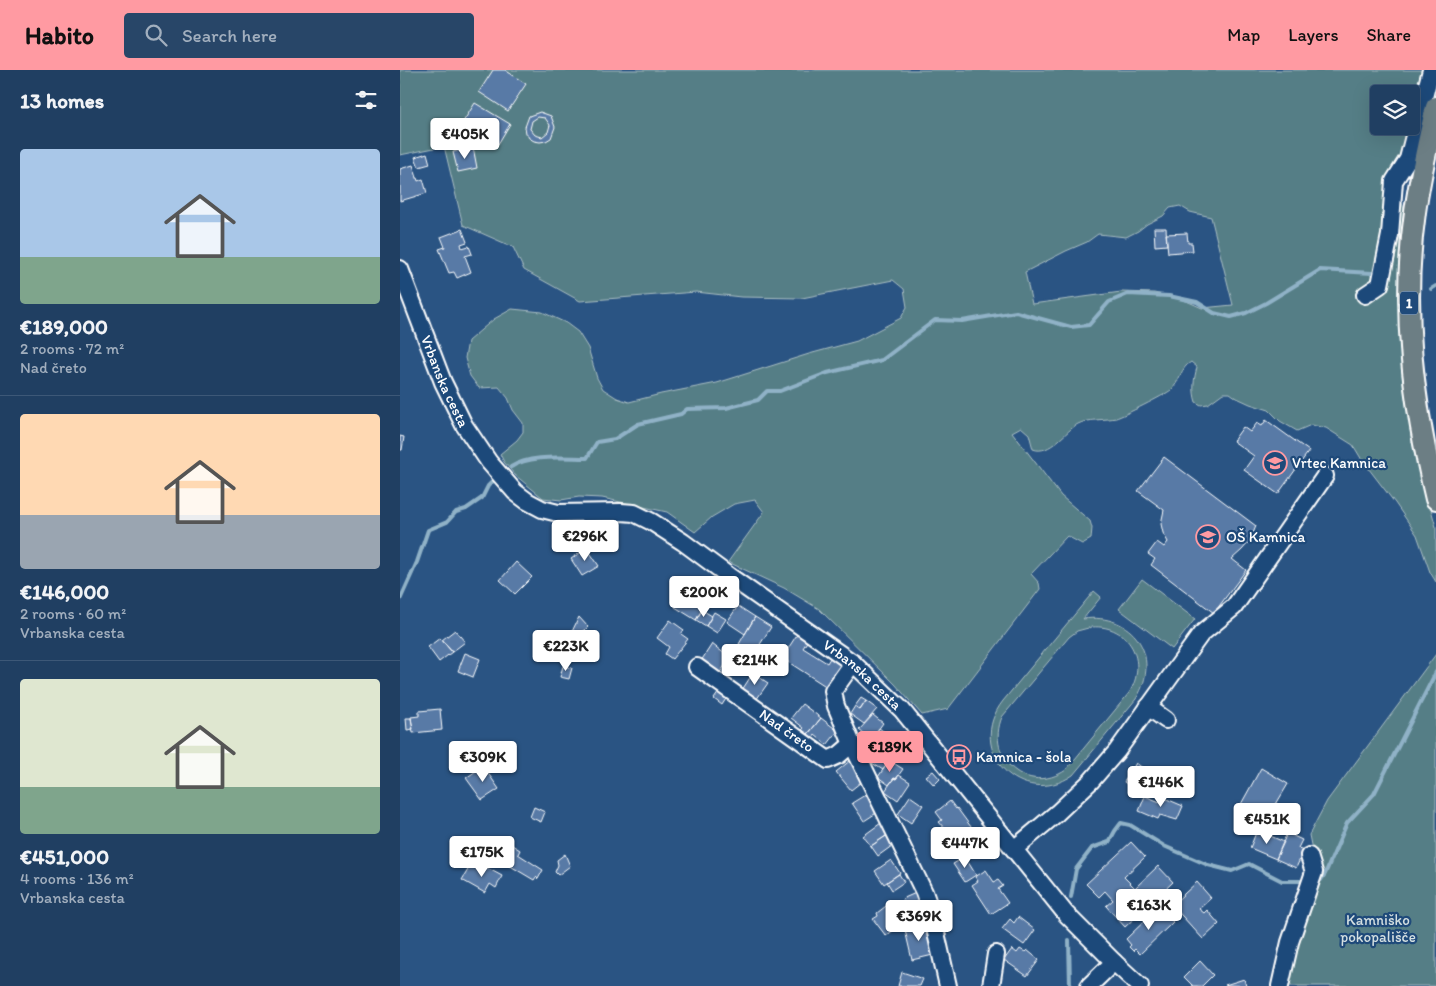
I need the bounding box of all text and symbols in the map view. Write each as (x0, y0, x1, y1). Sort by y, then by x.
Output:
search box (124, 13, 474, 58)
text: Habito (25, 21, 94, 50)
icon: search (142, 21, 170, 49)
text: Search here (182, 24, 277, 47)
text: Map (1227, 24, 1260, 46)
text: Layers (1288, 24, 1338, 46)
text: Share (1366, 24, 1411, 46)
map controls (1370, 85, 1420, 135)
button: layers (1370, 85, 1420, 135)
icon: filters (352, 86, 380, 114)
text: 13 homes (20, 88, 104, 113)
pin: €405K (430, 118, 500, 160)
text: €405K (441, 124, 489, 143)
icon: home (155, 181, 245, 271)
road number: 1 (1400, 292, 1418, 314)
text: €189,000 (20, 314, 108, 339)
street label: Vrbanska cesta (417, 333, 473, 430)
text: 2 rooms · 72 m² (20, 339, 124, 358)
text: Nad čreto (20, 358, 87, 377)
icon: home (155, 447, 245, 537)
school or university icon: Vrtec Kamnica (1262, 450, 1288, 476)
place label: Vrtec Kamnica (1292, 454, 1386, 472)
pin: €296K (550, 520, 620, 562)
school or university icon: OŠ Kamnica (1195, 524, 1221, 550)
text: €296K (563, 526, 607, 545)
place label: OŠ Kamnica (1226, 528, 1306, 546)
pin: €200K (669, 576, 739, 618)
text: €146,000 (20, 579, 109, 604)
text: €200K (680, 582, 728, 601)
text: 2 rooms · 60 m² (20, 604, 126, 623)
text: Vrbanska cesta (20, 623, 125, 642)
pin: €223K (531, 630, 601, 672)
text: €223K (544, 636, 588, 655)
street label: Vrbanska cesta (820, 636, 905, 714)
pin: €214K (720, 644, 790, 686)
text: €214K (733, 650, 777, 669)
street label: Nad čreto (756, 705, 817, 756)
icon: home (155, 712, 245, 802)
pin: €189K (855, 730, 925, 773)
text: €189K (868, 737, 912, 756)
pin: €309K (448, 740, 518, 783)
bus stop icon: Kamnica - šola (946, 744, 972, 770)
text: €309K (460, 747, 506, 766)
place label: Kamnica - šola (976, 748, 1072, 766)
pin: €146K (1126, 766, 1196, 808)
text: €146K (1139, 772, 1183, 791)
pin: €451K (1232, 802, 1302, 845)
text: €451K (1245, 809, 1289, 828)
pin: €447K (930, 826, 1000, 869)
text: €447K (942, 833, 988, 852)
pin: €175K (447, 836, 517, 878)
text: €175K (460, 842, 504, 861)
text: €451,000 (20, 844, 109, 869)
text: 4 rooms · 136 m² (20, 869, 134, 888)
text: Vrbanska cesta (20, 888, 125, 907)
pin: €163K (1114, 888, 1184, 931)
text: €163K (1127, 895, 1171, 914)
pin: €369K (884, 900, 954, 942)
text: €369K (897, 906, 941, 925)
park label: Kamniško pokopališče (1340, 911, 1416, 946)

